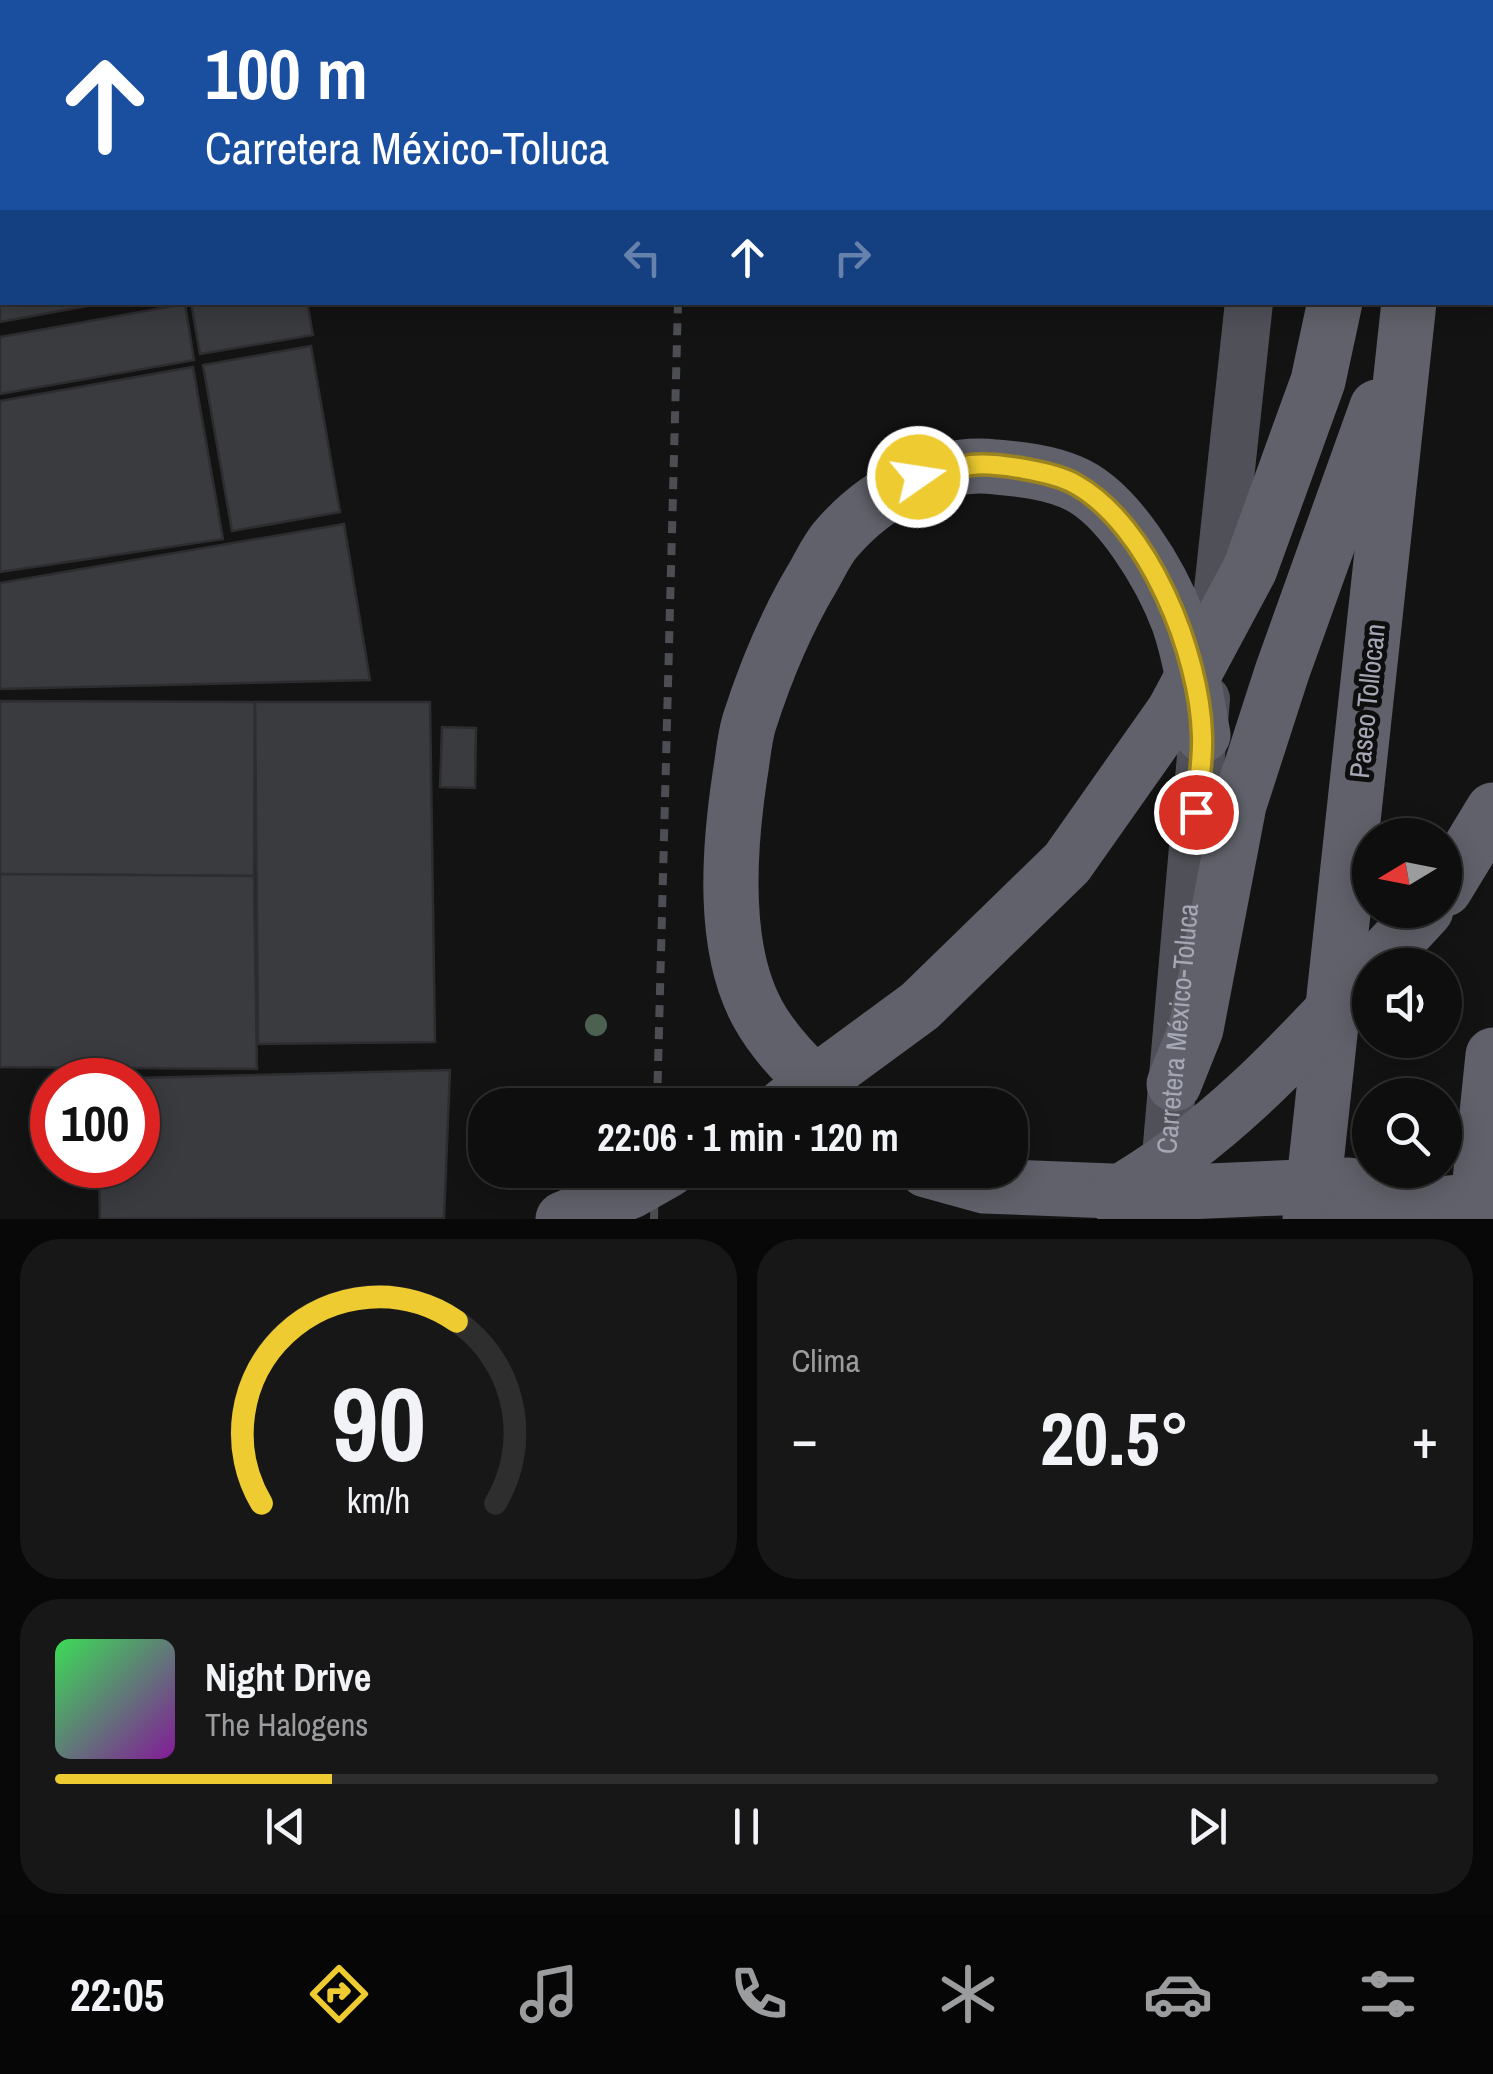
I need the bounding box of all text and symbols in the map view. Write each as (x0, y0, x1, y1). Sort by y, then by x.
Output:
text: 100 m (205, 27, 368, 121)
icon: ahead (40, 40, 170, 170)
text: Carretera México-Toluca (205, 117, 609, 178)
icon: left (615, 230, 670, 285)
icon: ahead (720, 230, 775, 285)
icon: right (825, 230, 880, 285)
position arrow (866, 425, 970, 529)
street label: Paseo Tollocan (1340, 622, 1394, 780)
pin (1154, 770, 1239, 855)
icon: arrive (1169, 785, 1224, 840)
north arrow (1352, 818, 1462, 928)
map controls (1352, 818, 1462, 1188)
street label: Carretera México-Toluca (1147, 901, 1207, 1156)
button: sound (1352, 948, 1462, 1058)
speed limit sign: 100 (30, 1058, 160, 1188)
button: search (1352, 1078, 1462, 1188)
text: 22:06 · 1 min · 120 m (597, 1112, 899, 1163)
text: Clima (792, 1339, 860, 1382)
text: 90 (331, 1353, 426, 1493)
text: 20.5° (1040, 1387, 1190, 1488)
text: − (792, 1401, 818, 1475)
text: + (1412, 1401, 1438, 1475)
text: km/h (346, 1476, 410, 1524)
text: Night Drive (205, 1652, 371, 1703)
text: The Halogens (205, 1703, 368, 1746)
icon: previous (258, 1799, 313, 1854)
icon: pause (719, 1799, 774, 1854)
icon: next (1180, 1799, 1235, 1854)
icon: directions (304, 1959, 374, 2029)
icon: music (514, 1959, 584, 2029)
icon: phone (724, 1959, 794, 2029)
icon: climate (933, 1959, 1003, 2029)
icon: car (1143, 1959, 1213, 2029)
icon: filters (1353, 1959, 1423, 2029)
text: 22:05 (70, 1964, 164, 2025)

